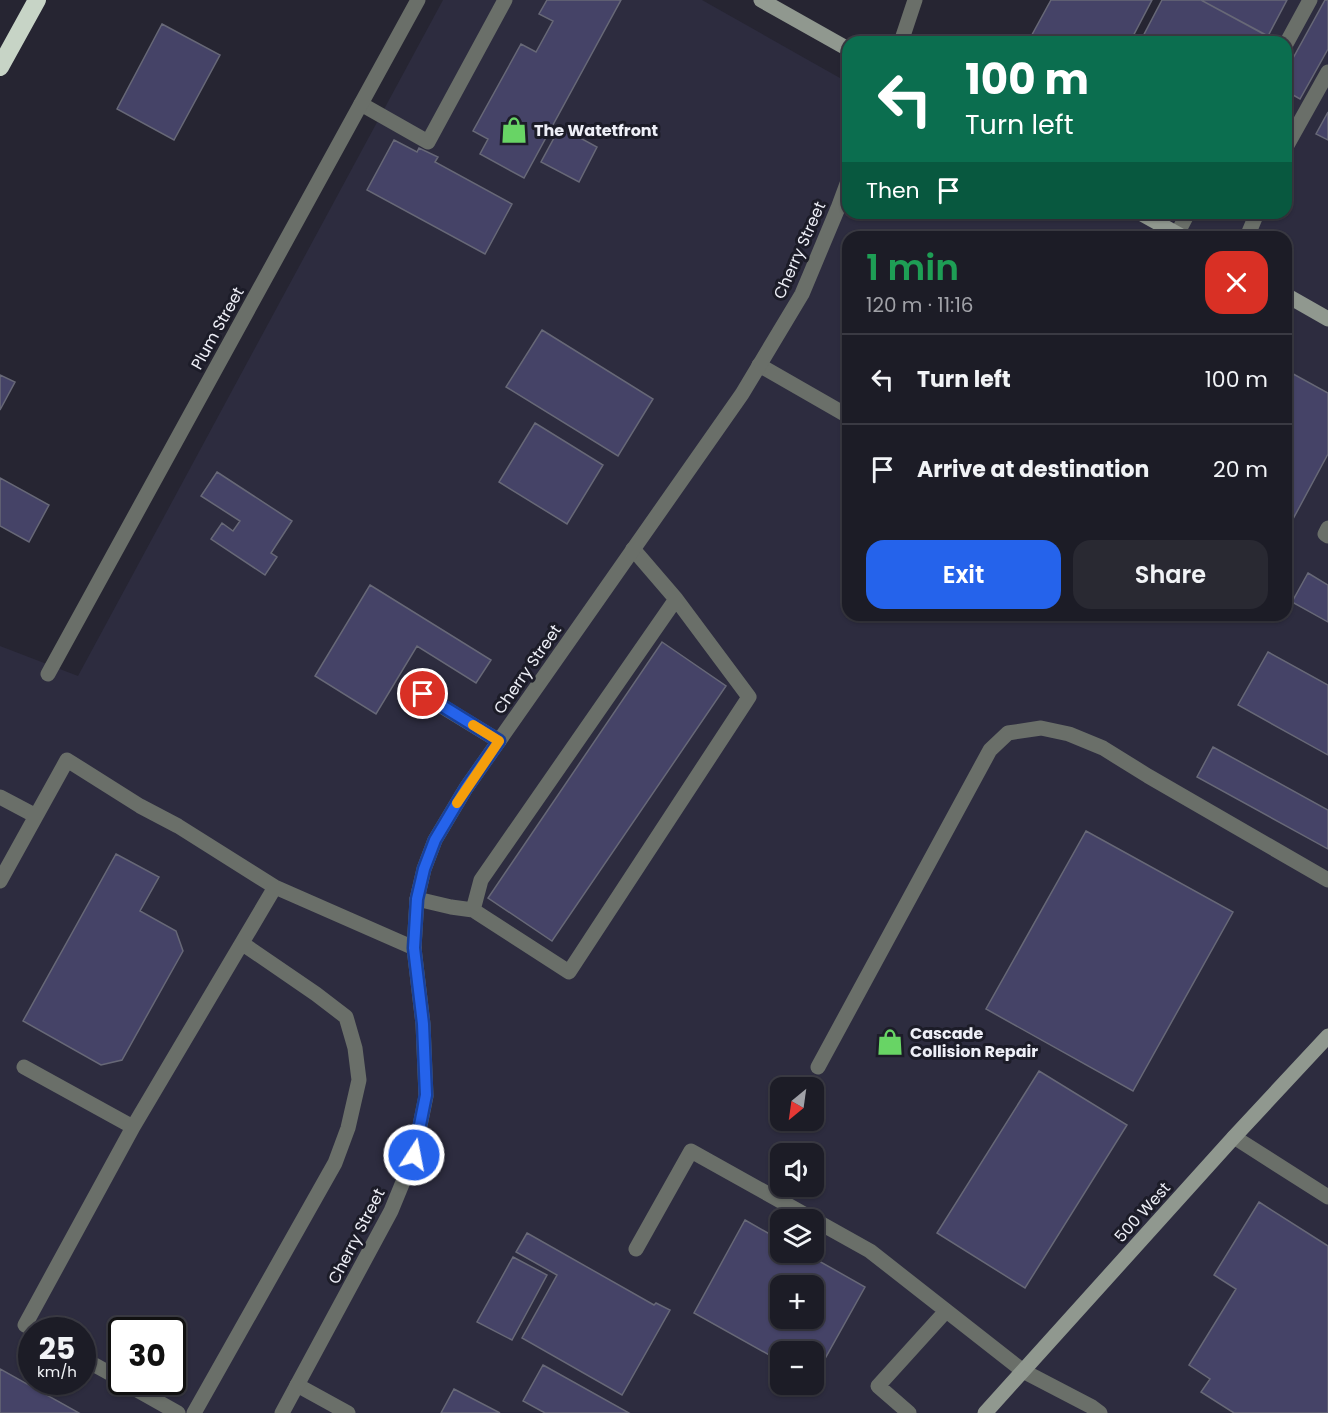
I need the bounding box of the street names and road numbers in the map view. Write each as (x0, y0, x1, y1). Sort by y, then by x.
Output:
street label: Cherry Street (768, 198, 831, 303)
street label: Plum Street (185, 283, 250, 374)
street label: Cherry Street (488, 620, 567, 719)
street label: 500 West (1109, 1177, 1176, 1248)
street label: Cherry Street (322, 1184, 391, 1288)

